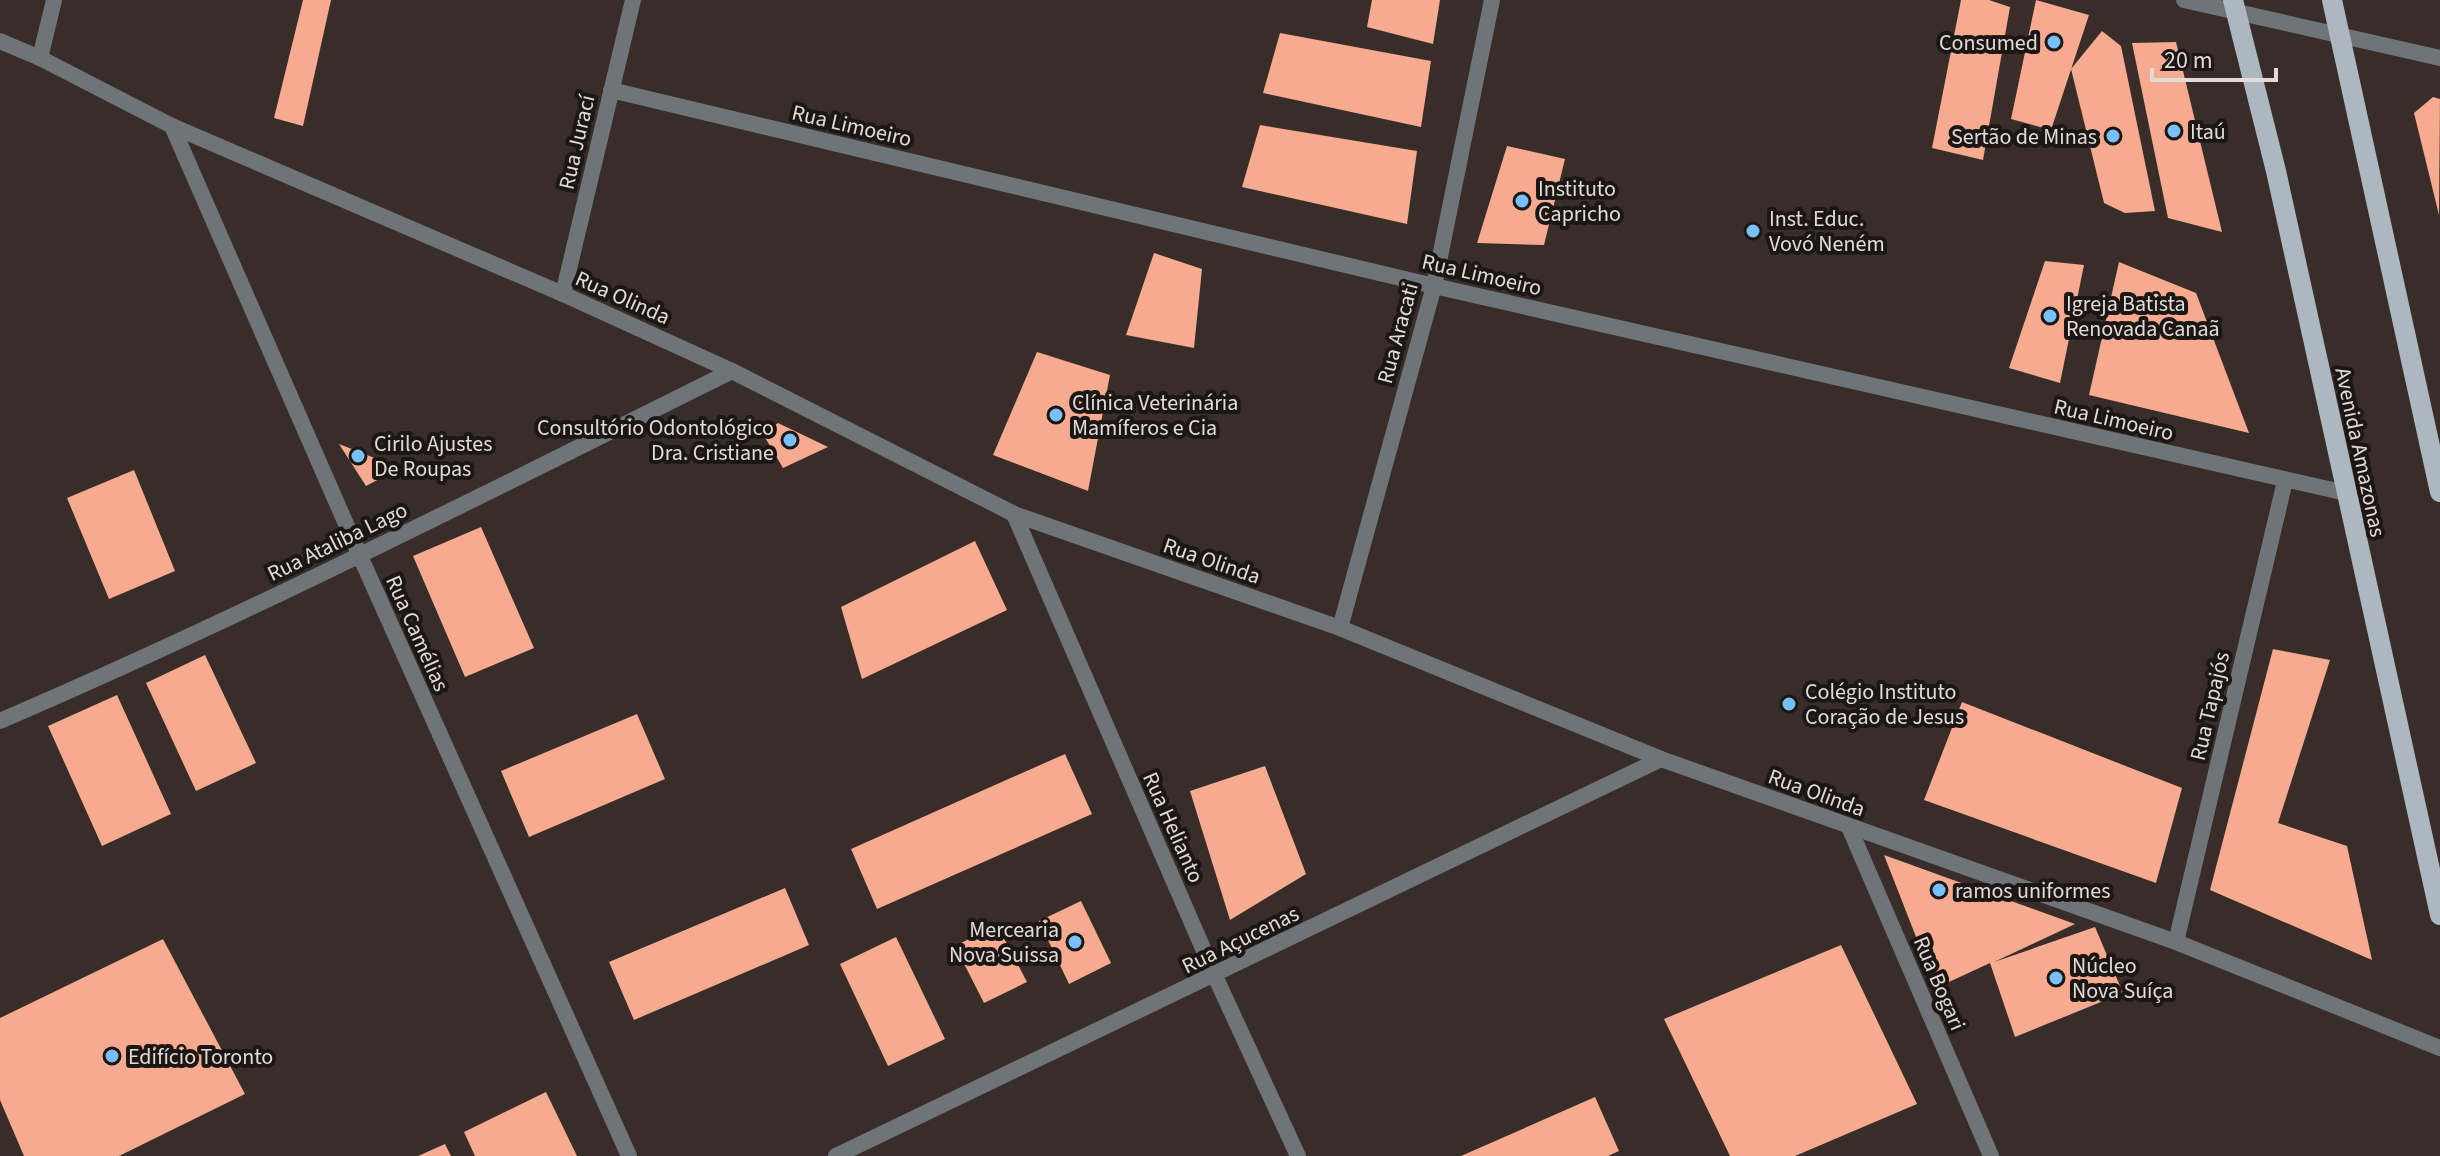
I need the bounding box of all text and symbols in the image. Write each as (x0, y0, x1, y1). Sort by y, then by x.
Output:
place label: Consumed (1939, 27, 2038, 59)
scale bar (2152, 32, 2276, 82)
marker: Consumed (2045, 33, 2063, 51)
text: 20 m (2164, 43, 2213, 78)
street label: Rua Jurací (551, 91, 604, 193)
street label: Rua Limoeiro (789, 97, 915, 155)
place label: Itaú (2190, 116, 2226, 148)
place label: Sertão de Minas (1951, 121, 2097, 153)
marker: Itaú (2165, 122, 2183, 140)
marker: Sertão de Minas (2104, 127, 2122, 145)
place label: Instituto Capricho (1538, 173, 1621, 230)
marker: Instituto Capricho (1513, 192, 1531, 210)
place label: Inst. Educ. Vovó Neném (1769, 203, 1885, 260)
marker: Inst. Educ. Vovó Neném (1744, 222, 1762, 240)
street label: Rua Limoeiro (1419, 246, 1545, 304)
street label: Rua Olinda (570, 263, 675, 333)
street label: Rua Aracati (1369, 279, 1427, 387)
place label: Igreja Batista Renovada Canaã (2066, 288, 2220, 345)
marker: Igreja Batista Renovada Canaã (2041, 307, 2059, 325)
street label: Avenida Amazonas (2326, 364, 2394, 540)
place label: Clínica Veterinária Mamíferos e Cia (1072, 387, 1238, 444)
street label: Rua Limoeiro (2051, 391, 2177, 449)
marker: Clínica Veterinária Mamíferos e Cia (1047, 406, 1065, 424)
place label: Consultório Odontológico Dra. Cristiane (537, 412, 774, 469)
place label: Cirilo Ajustes De Roupas (374, 428, 492, 485)
marker: Consultório Odontológico Dra. Cristiane (781, 431, 799, 449)
marker: Cirilo Ajustes De Roupas (349, 447, 367, 465)
street label: Rua Ataliba Lago (262, 494, 413, 590)
street label: Rua Olinda (1159, 529, 1265, 593)
street label: Rua Camélias (377, 570, 457, 697)
street label: Rua Tapajós (2182, 649, 2238, 764)
place label: Colégio Instituto Coração de Jesus (1805, 676, 1964, 733)
marker: Colégio Instituto Coração de Jesus (1780, 695, 1798, 713)
street label: Rua Olinda (1764, 761, 1870, 825)
street label: Rua Helianto (1134, 767, 1212, 888)
place label: ramos uniformes (1955, 875, 2110, 907)
marker: ramos uniformes (1930, 881, 1948, 899)
street label: Rua Açucenas (1176, 898, 1304, 982)
place label: Mercearia Nova Suissa (949, 914, 1059, 971)
street label: Rua Bogari (1905, 931, 1973, 1036)
marker: Mercearia Nova Suissa (1066, 933, 1084, 951)
place label: Núcleo Nova Suíça (2072, 950, 2173, 1007)
marker: Núcleo Nova Suíça (2047, 969, 2065, 987)
place label: Edifício Toronto (128, 1041, 273, 1073)
marker: Edifício Toronto (103, 1047, 121, 1065)

